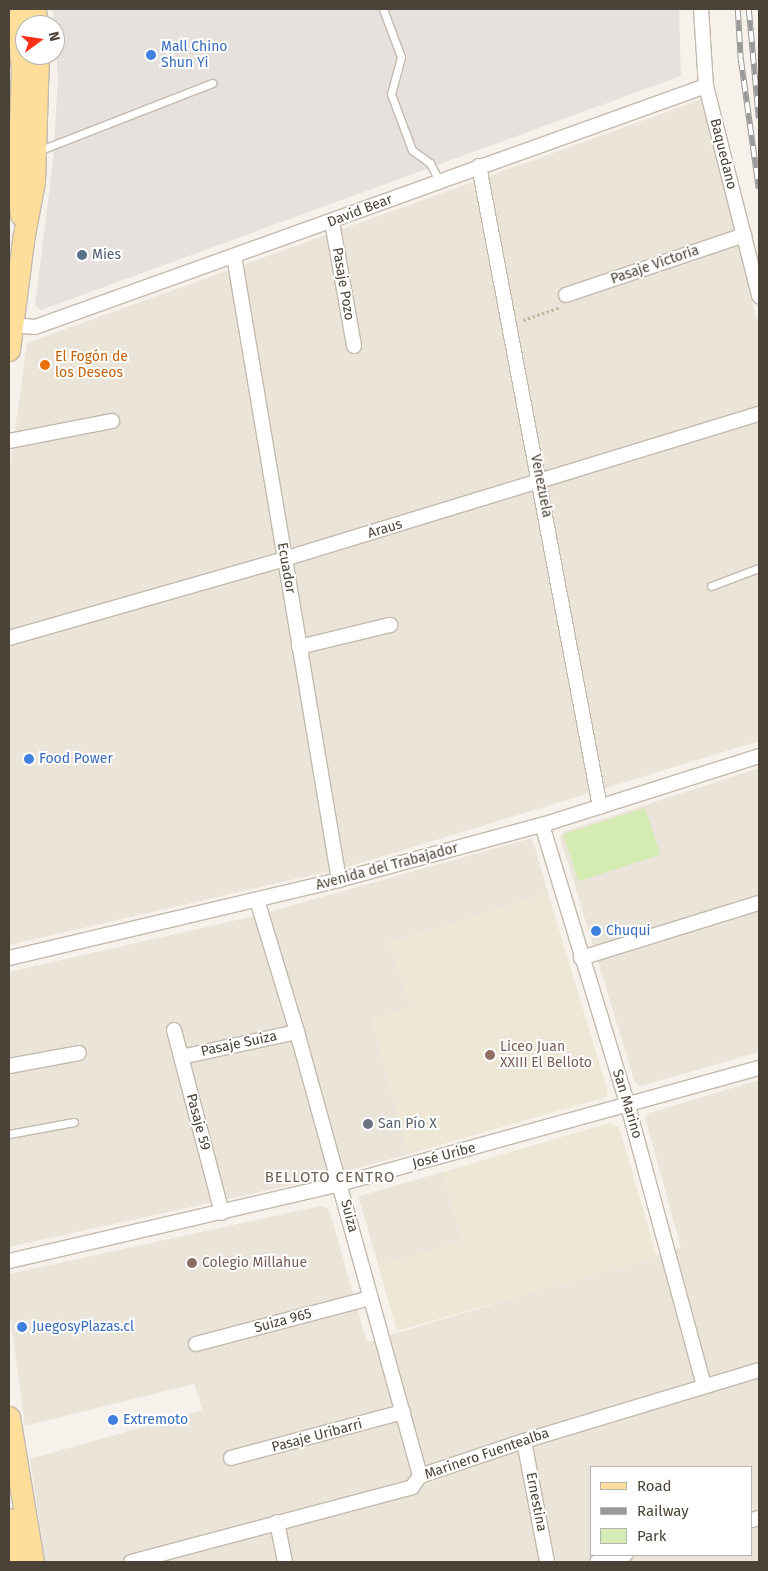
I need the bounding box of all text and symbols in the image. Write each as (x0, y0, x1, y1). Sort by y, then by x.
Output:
north arrow (15, 15, 65, 65)
text: N (45, 30, 63, 43)
place label: Mall Chino Shun Yi (161, 39, 228, 72)
marker: Mall Chino Shun Yi (145, 49, 157, 61)
street label: Baquedano (706, 117, 740, 191)
street label: David Bear (325, 191, 395, 231)
street label: Pasaje Victoria (609, 242, 701, 288)
street label: Pasaje Pozo (328, 246, 358, 322)
place label: Mies (92, 247, 121, 263)
marker: Mies (76, 249, 88, 261)
place label: El Fogón de los Deseos (55, 349, 128, 382)
marker: El Fogón de los Deseos (39, 359, 51, 371)
street label: Venezuela (527, 453, 555, 519)
street label: Araus (366, 516, 404, 542)
street label: Ecuador (273, 541, 299, 595)
place label: Food Power (39, 751, 113, 767)
marker: Food Power (23, 753, 35, 765)
street label: Avenida del Trabajador (314, 840, 460, 894)
place label: Chuqui (606, 923, 651, 939)
marker: Chuqui (590, 925, 602, 937)
street label: Pasaje Suiza (199, 1028, 279, 1060)
place label: Liceo Juan XXIII El Belloto (500, 1039, 592, 1072)
marker: Liceo Juan XXIII El Belloto (484, 1049, 496, 1061)
street label: San Marino (609, 1067, 645, 1141)
street label: Pasaje 59 (182, 1092, 214, 1152)
place label: San Pío X (378, 1116, 437, 1132)
marker: San Pío X (362, 1118, 374, 1130)
street label: José Uribe (410, 1139, 478, 1173)
district label: BELLOTO CENTRO (263, 1169, 397, 1187)
street label: Suiza (337, 1198, 361, 1234)
place label: Colegio Millahue (202, 1255, 307, 1271)
marker: Colegio Millahue (186, 1257, 198, 1269)
street label: Suiza 965 (252, 1305, 314, 1337)
place label: JuegosyPlazas.cl (32, 1319, 134, 1335)
marker: JuegosyPlazas.cl (16, 1321, 28, 1333)
place label: Extremoto (123, 1412, 188, 1428)
marker: Extremoto (107, 1414, 119, 1426)
street label: Pasaje Uribarri (270, 1416, 364, 1456)
street label: Marinero Fuentealba (423, 1425, 551, 1483)
legend (590, 1466, 753, 1556)
street label: Ernestina (522, 1471, 550, 1533)
text: Road (637, 1477, 672, 1495)
text: Railway (637, 1502, 689, 1520)
text: Park (637, 1527, 667, 1545)

